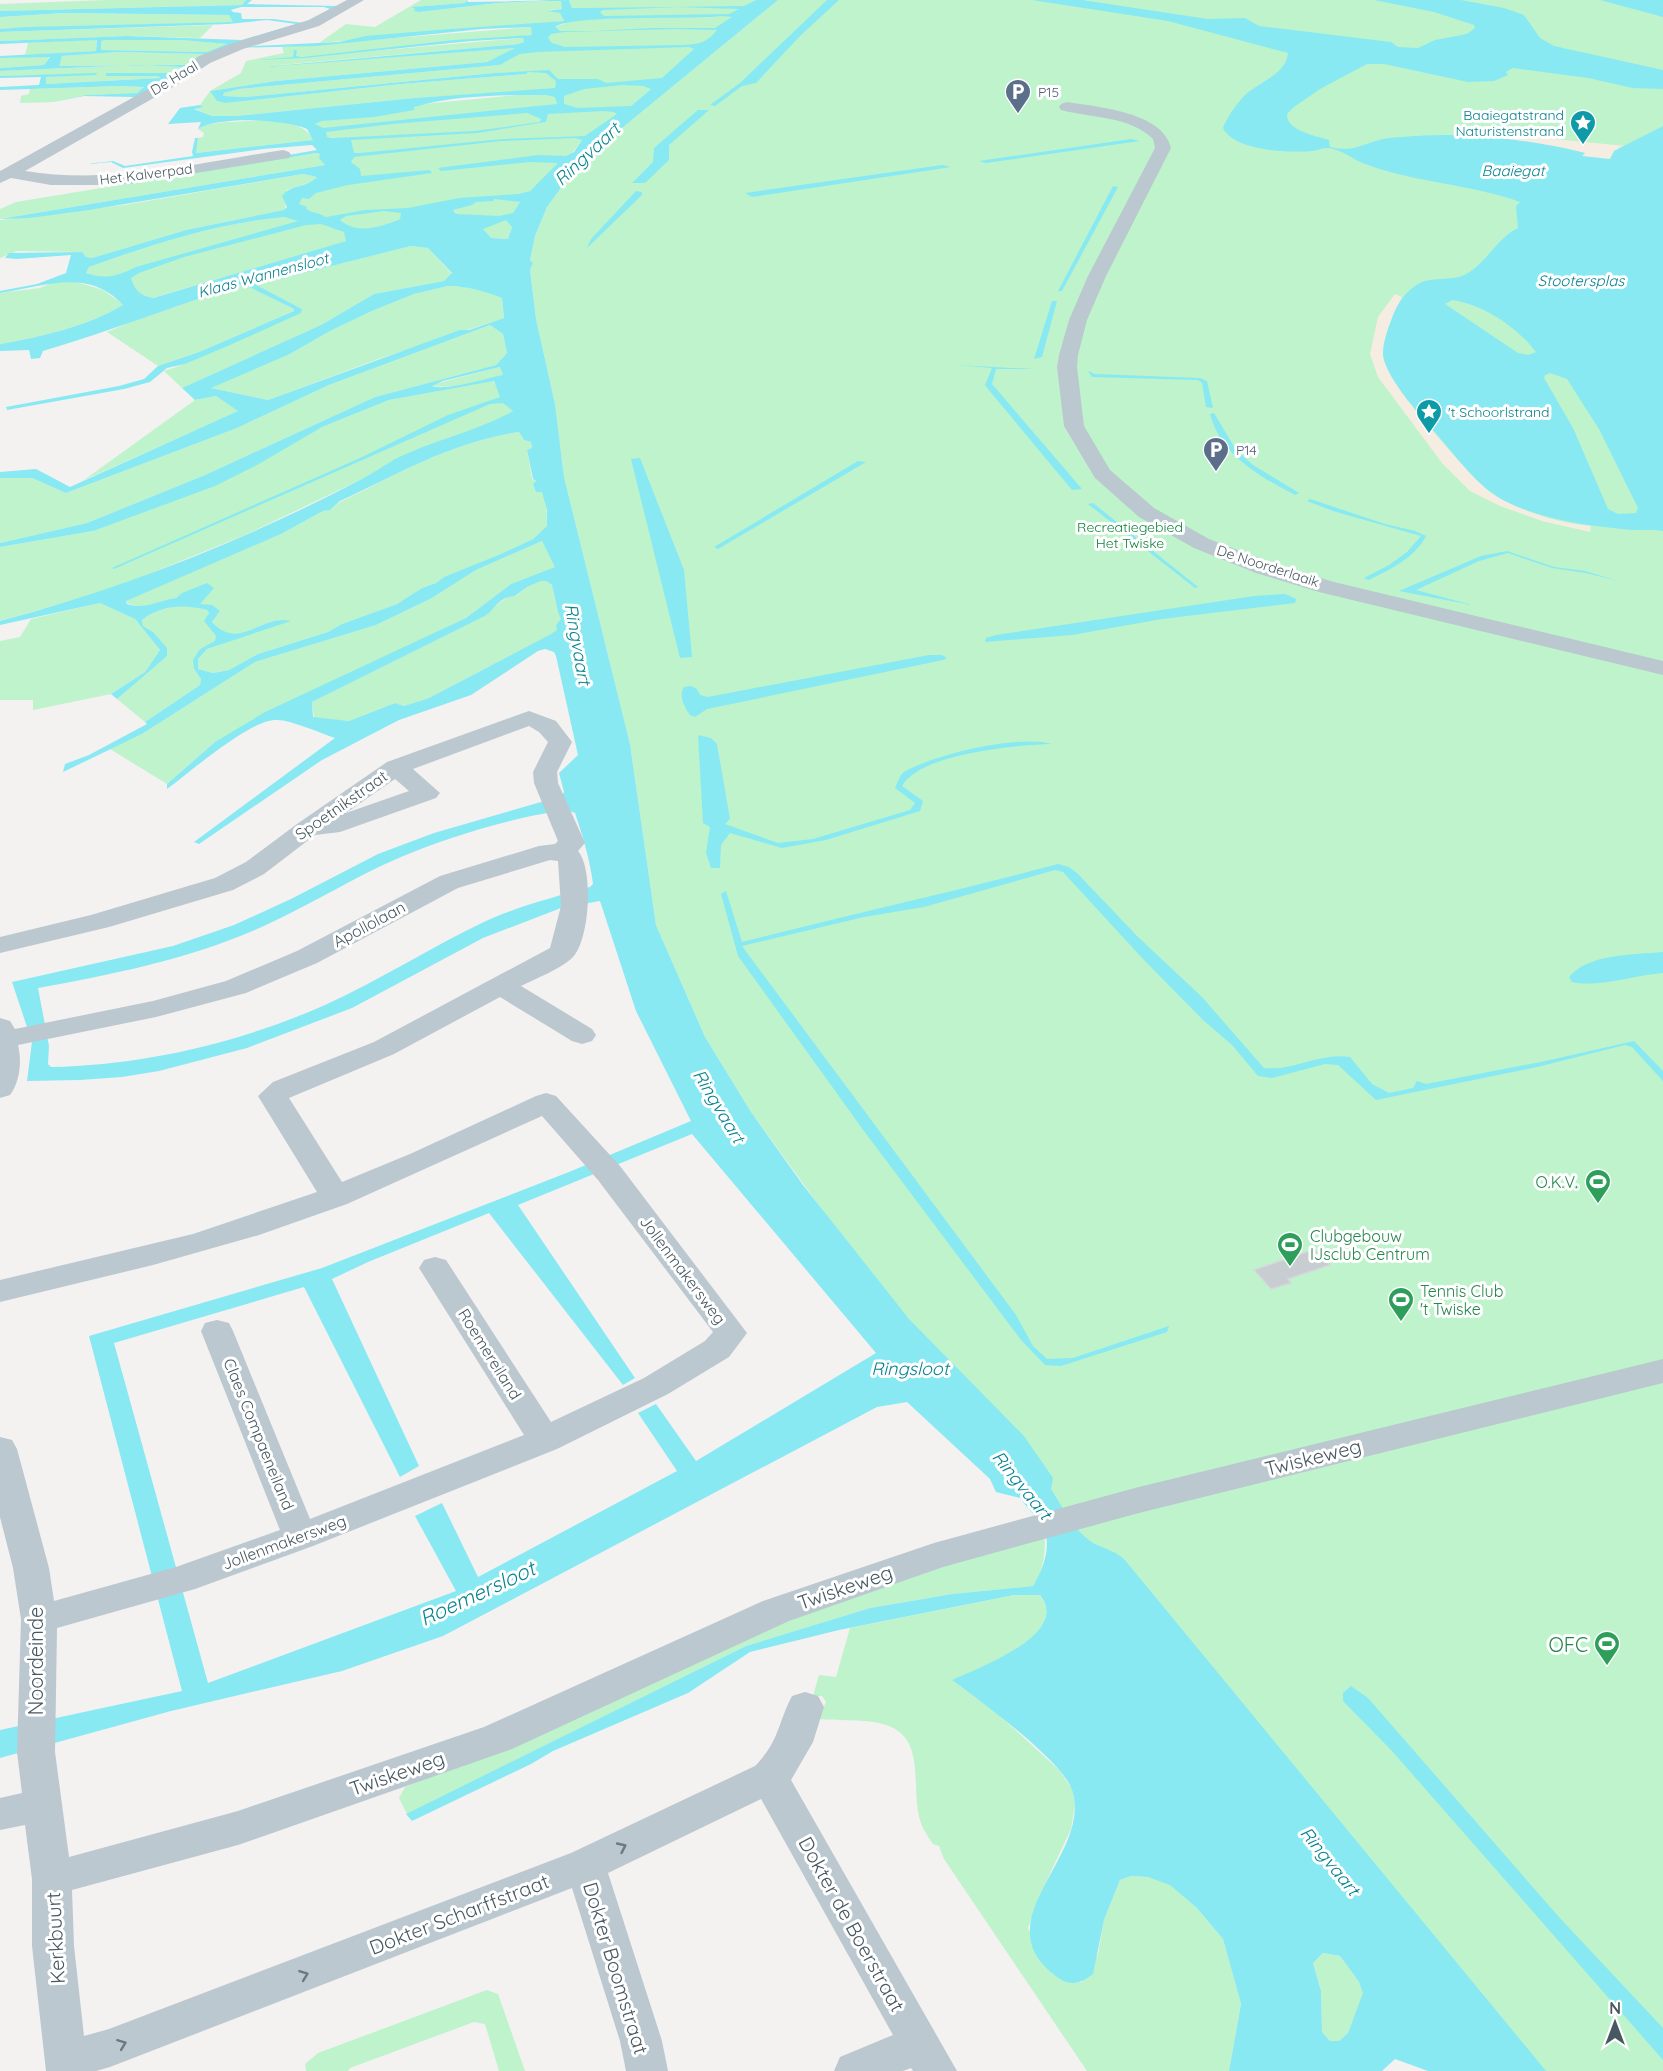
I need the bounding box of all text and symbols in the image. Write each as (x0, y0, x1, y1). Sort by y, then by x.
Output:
street label: De Haal (147, 57, 201, 99)
parking icon: P15 (1003, 77, 1033, 115)
place label: P15 (1038, 83, 1059, 101)
place label: Baaiegatstrand Naturistenstrand (1455, 106, 1564, 140)
place icon: Baaiegatstrand Naturistenstrand (1568, 108, 1598, 146)
water label: Ringvaart (549, 116, 626, 190)
street label: Het Kalverpad (99, 159, 193, 189)
water label: Baaiegat (1481, 161, 1546, 180)
water label: Klaas Wannensloot (196, 248, 332, 302)
water label: Stootersplas (1538, 271, 1625, 290)
place icon: 't Schoorlstrand (1414, 397, 1444, 435)
place label: 't Schoorlstrand (1448, 403, 1549, 421)
parking icon: P14 (1201, 435, 1231, 473)
place label: P14 (1236, 441, 1257, 459)
park label: Recreatiegebied Het Twiske (1077, 518, 1183, 552)
street label: De Noorderlaaik (1214, 541, 1322, 591)
water label: Ringvaart (560, 602, 597, 688)
street label: Spoetnikstraat (291, 766, 391, 844)
street label: Apollolaan (329, 897, 409, 951)
water label: Ringvaart (688, 1065, 751, 1149)
sports icon: O.K.V. (1583, 1167, 1613, 1205)
place label: O.K.V. (1536, 1172, 1578, 1192)
street label: Jollenmakersweg (636, 1212, 730, 1328)
place label: Clubgebouw IJsclub Centrum (1310, 1226, 1430, 1264)
sports icon: Clubgebouw IJsclub Centrum (1275, 1230, 1305, 1268)
place label: Tennis Club 't Twiske (1420, 1281, 1503, 1319)
sports icon: Tennis Club 't Twiske (1386, 1285, 1416, 1323)
street label: Roemereiland (454, 1305, 526, 1403)
street label: Claes Compaeneiland (219, 1355, 299, 1513)
water label: Ringsloot (871, 1357, 951, 1380)
street label: Twiskeweg (1262, 1433, 1364, 1481)
water label: Ringvaart (987, 1446, 1058, 1526)
street label: Jollenmakersweg (219, 1510, 349, 1574)
water label: Roemersloot (415, 1554, 542, 1631)
street label: Twiskeweg (794, 1559, 896, 1615)
street label: Noordeinde (23, 1607, 48, 1715)
sports icon: OFC (1592, 1629, 1622, 1667)
place label: OFC (1548, 1632, 1588, 1657)
street label: Twiskeweg (346, 1745, 448, 1801)
water label: Ringvaart (1295, 1822, 1366, 1902)
street label: Dokter de Boerstraat (793, 1832, 911, 2016)
one-way arrow (615, 1843, 626, 1855)
street label: Dokter Scharffstraat (366, 1868, 553, 1960)
street label: Dokter Boomstraat (578, 1879, 654, 2057)
street label: Kerkbuurt (40, 1891, 70, 1985)
one-way arrow (298, 1969, 309, 1982)
north arrow (1585, 1993, 1645, 2053)
text: N (1609, 1998, 1621, 2018)
one-way arrow (116, 2038, 127, 2051)

